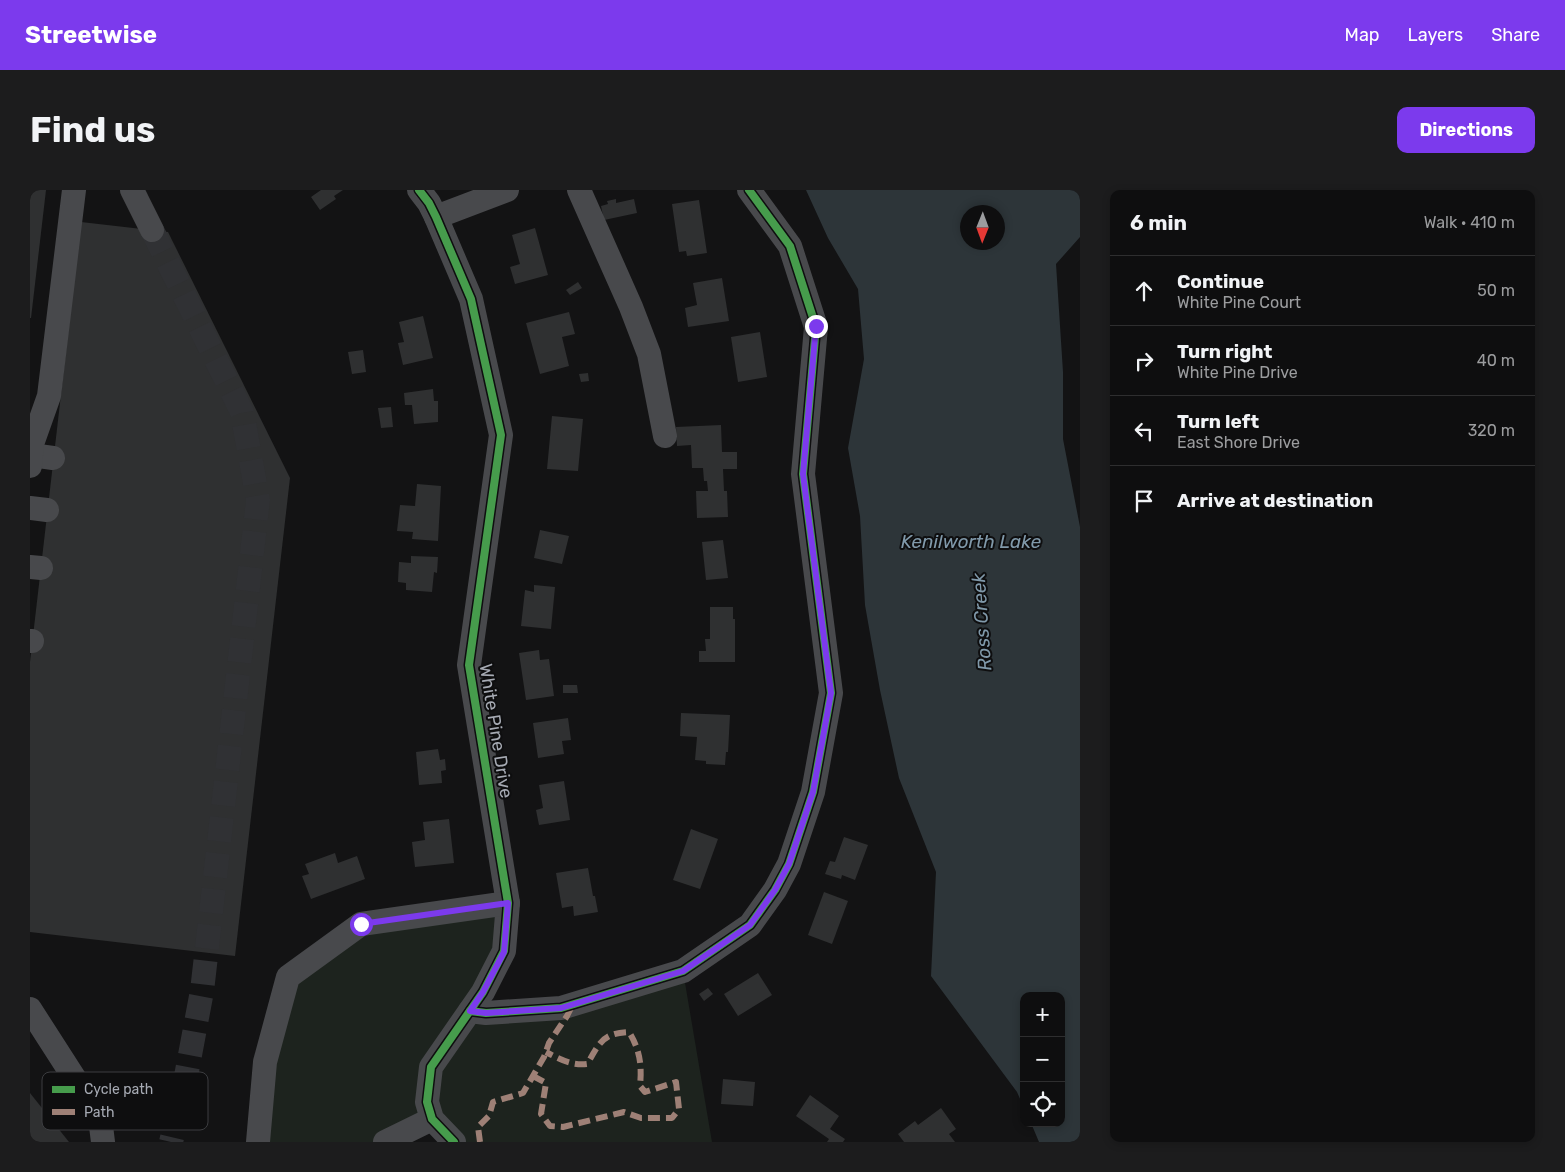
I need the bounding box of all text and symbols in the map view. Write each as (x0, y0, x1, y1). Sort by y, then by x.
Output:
text: Streetwise (25, 21, 157, 49)
text: Map (1345, 24, 1380, 46)
text: Layers (1408, 24, 1463, 46)
text: Share (1491, 24, 1540, 46)
button: Directions (1397, 107, 1535, 153)
text: Find us (30, 109, 155, 151)
north arrow (960, 205, 1005, 250)
text: 6 min (1130, 210, 1187, 235)
text: Walk · 410 m (1424, 213, 1515, 232)
text: Continue (1177, 270, 1264, 293)
icon: ahead (1130, 277, 1158, 305)
text: 50 m (1477, 281, 1515, 300)
text: White Pine Court (1177, 293, 1301, 312)
route end (805, 315, 828, 338)
text: Turn right (1177, 340, 1272, 363)
icon: right (1130, 347, 1158, 375)
text: 40 m (1477, 351, 1515, 370)
text: White Pine Drive (1177, 363, 1298, 382)
text: Turn left (1177, 410, 1259, 433)
icon: left (1130, 417, 1158, 445)
text: 320 m (1468, 421, 1515, 440)
text: East Shore Drive (1177, 433, 1300, 452)
icon: arrive (1130, 487, 1158, 515)
text: Arrive at destination (1177, 489, 1373, 512)
water label: Kenilworth Lake (901, 530, 1042, 553)
water label: Ross Creek (967, 572, 996, 672)
street label: White Pine Drive (475, 662, 517, 800)
route start (350, 913, 373, 936)
map controls (1020, 992, 1065, 1127)
button: + (1020, 992, 1065, 1037)
button: − (1020, 1037, 1065, 1082)
legend (42, 1072, 208, 1130)
text: Cycle path (84, 1081, 153, 1098)
button: locate (1020, 1082, 1065, 1127)
text: Path (84, 1104, 115, 1121)

